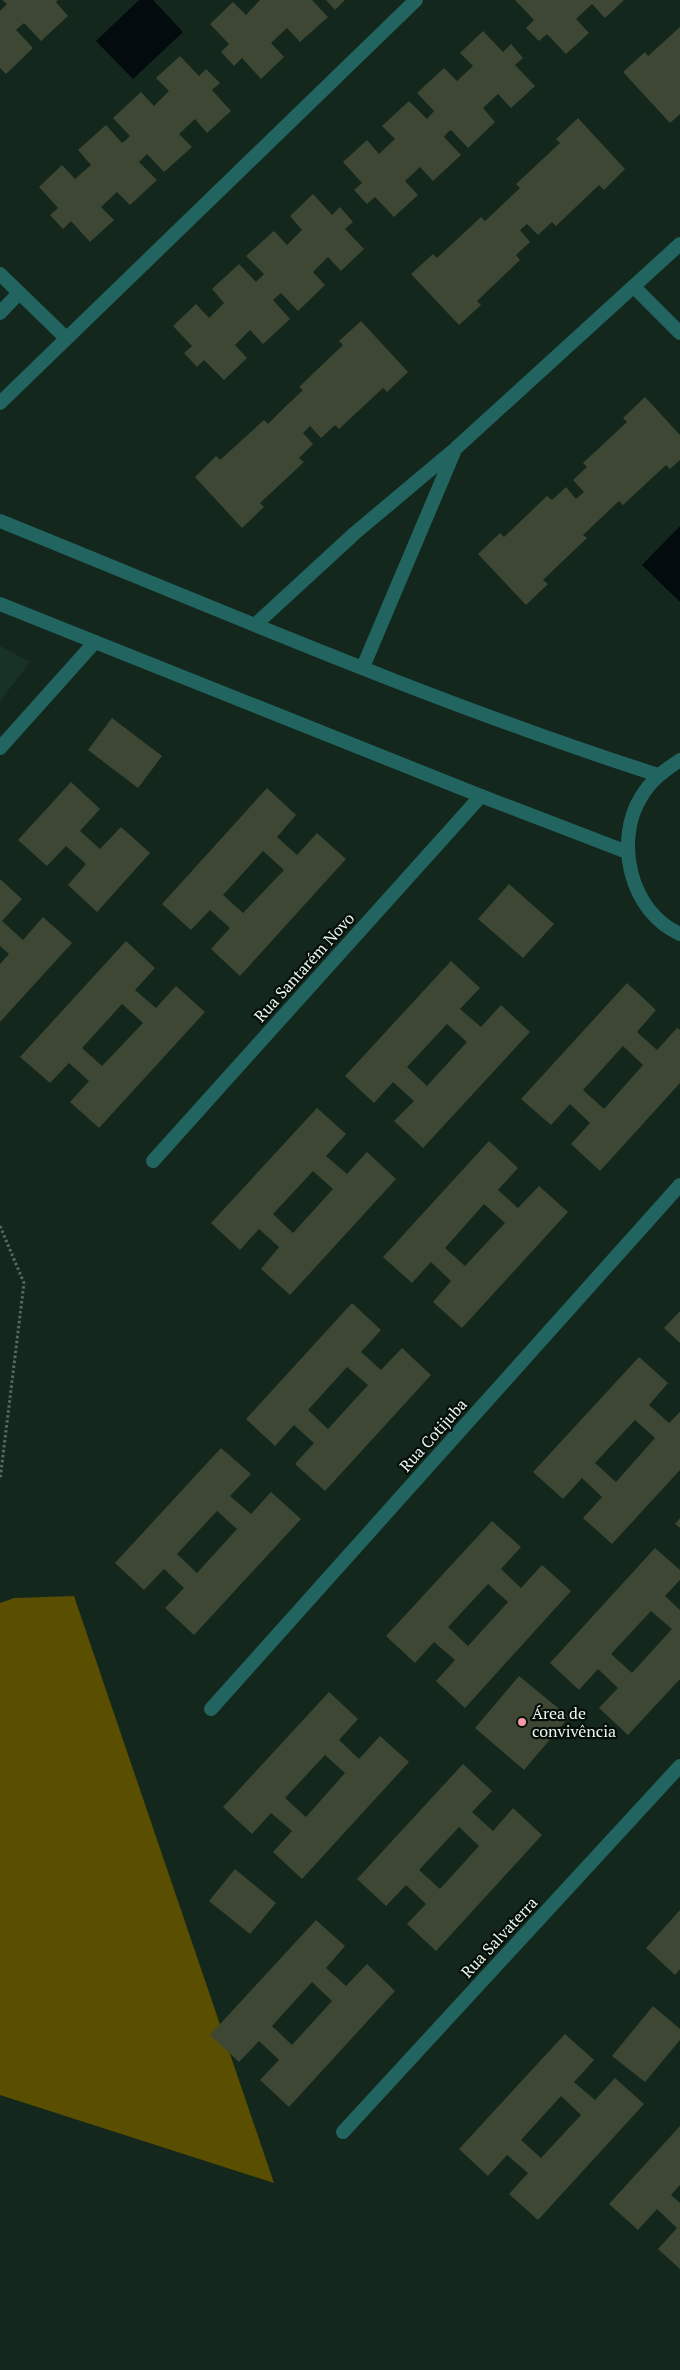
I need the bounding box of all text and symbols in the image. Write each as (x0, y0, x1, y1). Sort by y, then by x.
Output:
street label: Rua Santarém Novo (249, 907, 359, 1027)
street label: Rua Cotijuba (394, 1394, 472, 1476)
place label: Área de convivência (532, 1702, 616, 1742)
marker: Área de convivência (516, 1716, 528, 1728)
street label: Rua Salvaterra (456, 1892, 542, 1982)

